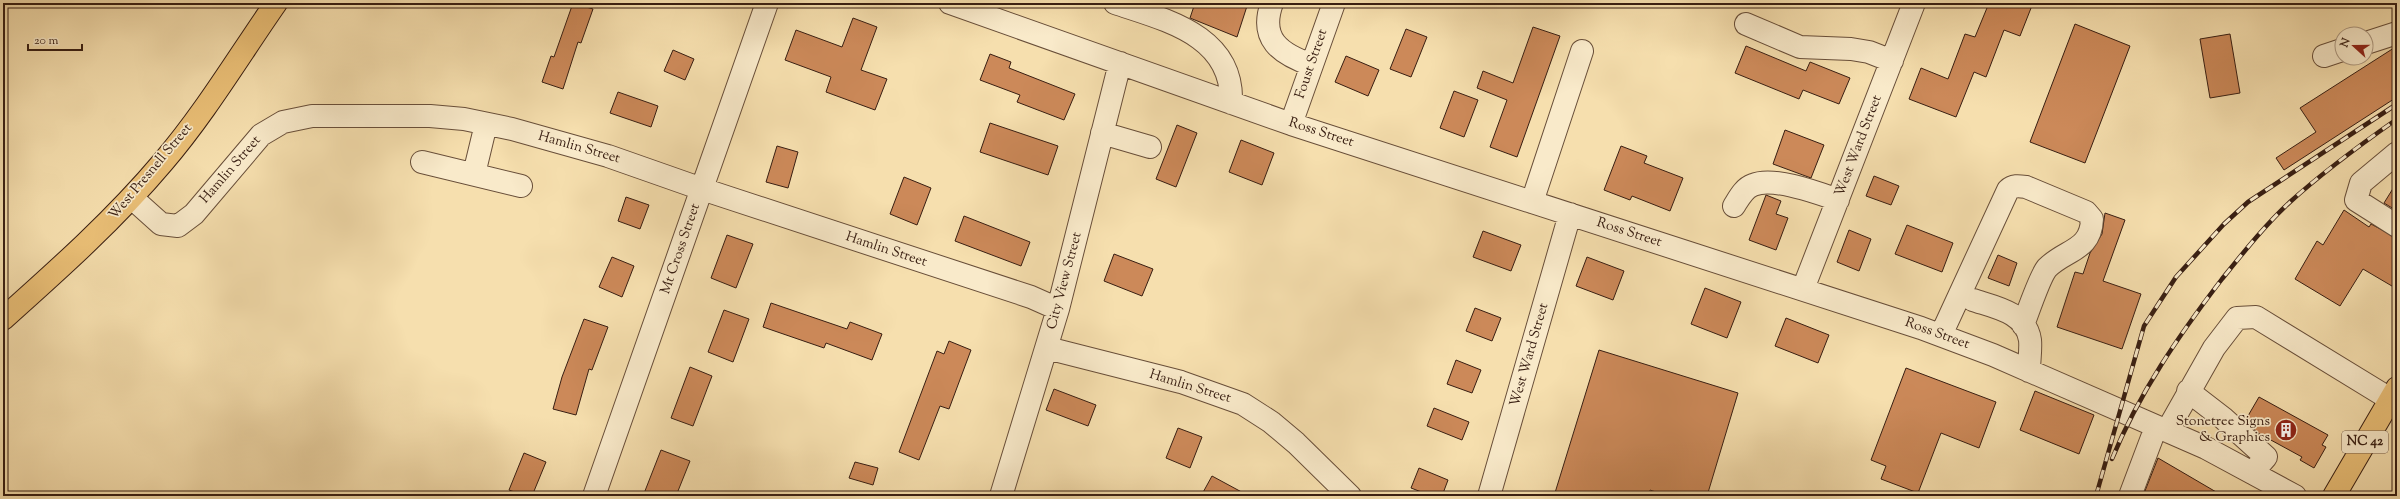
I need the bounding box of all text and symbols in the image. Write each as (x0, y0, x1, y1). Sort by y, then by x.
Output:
scale bar (28, 26, 82, 52)
street label: Foust Street (1291, 26, 1333, 102)
north arrow (2334, 26, 2374, 66)
text: 20 m (34, 32, 59, 50)
text: N (2336, 36, 2355, 51)
street label: West Ward Street (1830, 92, 1888, 200)
street label: Ross Street (1286, 113, 1356, 153)
street label: West Presnell Street (105, 119, 198, 225)
street label: Hamlin Street (536, 127, 623, 169)
street label: Hamlin Street (196, 131, 266, 208)
street label: Mt Cross Street (656, 201, 706, 297)
street label: Ross Street (1594, 213, 1664, 253)
street label: Hamlin Street (843, 227, 929, 273)
street label: City View Street (1042, 230, 1088, 332)
street label: West Ward Street (1506, 300, 1554, 409)
street label: Ross Street (1902, 313, 1972, 355)
street label: Hamlin Street (1147, 365, 1233, 409)
place label: Stonetree Signs & Graphics (2176, 412, 2270, 448)
building icon: Stonetree Signs & Graphics (2273, 417, 2299, 443)
road number: NC 42 (2342, 431, 2388, 453)

